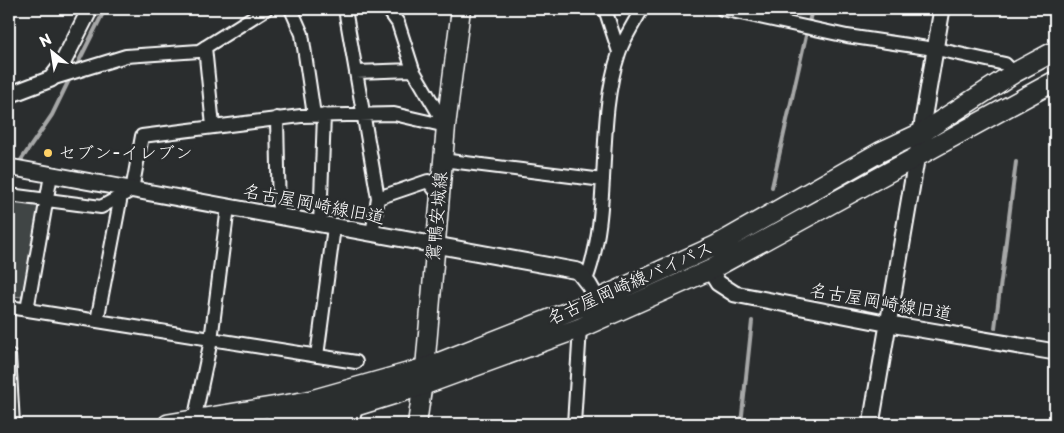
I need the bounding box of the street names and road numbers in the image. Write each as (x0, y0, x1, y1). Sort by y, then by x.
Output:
street label: 鴛鴨安城線 (418, 170, 453, 262)
street label: 名古屋岡崎線旧道 (241, 176, 388, 230)
street label: 名古屋岡崎線バイパス (542, 233, 717, 330)
street label: 名古屋岡崎線旧道 (808, 275, 955, 326)

